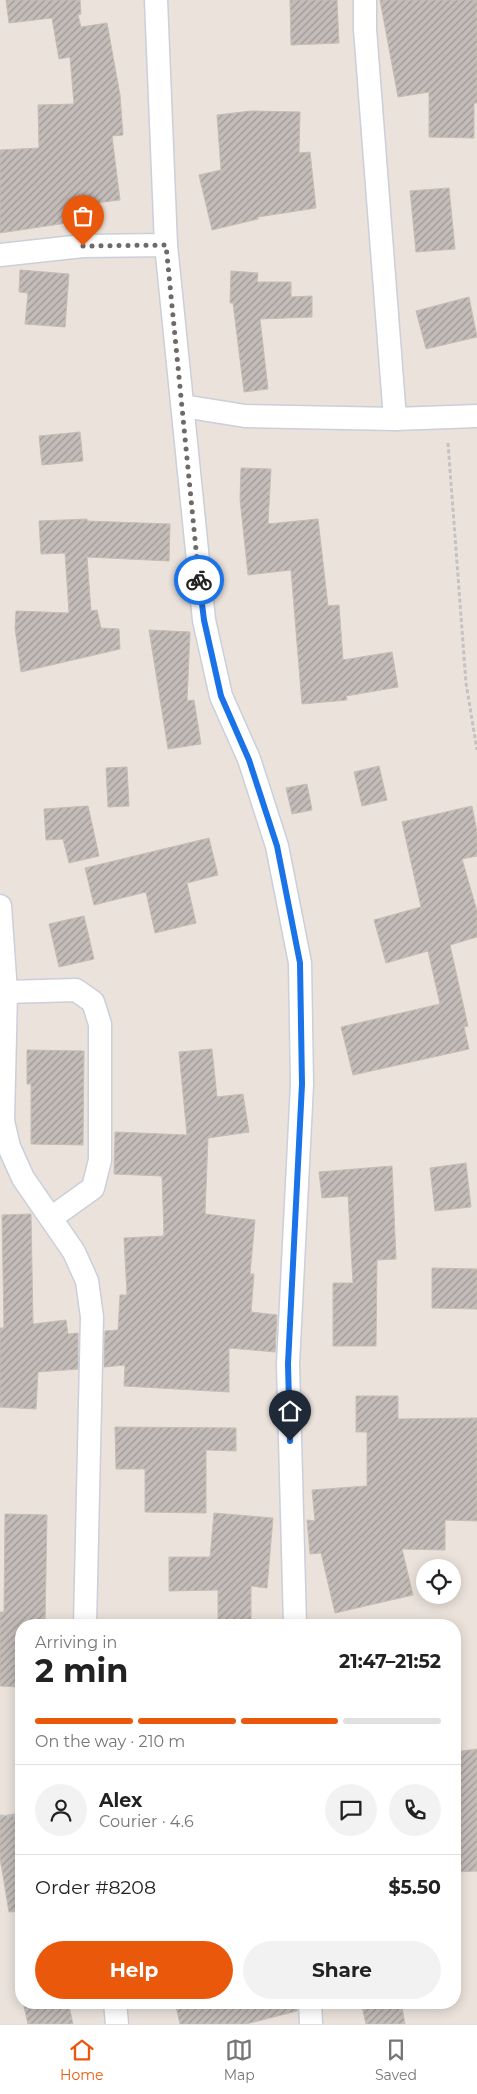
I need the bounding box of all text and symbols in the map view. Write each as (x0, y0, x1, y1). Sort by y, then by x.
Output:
pin (62, 195, 104, 246)
icon: bag (69, 202, 97, 230)
courier (174, 555, 224, 605)
icon: bike (185, 566, 213, 594)
pin (269, 1390, 311, 1441)
icon: home (276, 1397, 304, 1425)
map controls (416, 1559, 461, 1604)
button: locate (416, 1559, 461, 1604)
text: Arriving in (35, 1633, 117, 1652)
text: 21:47–21:52 (339, 1650, 441, 1673)
text: 2 min (35, 1651, 128, 1690)
text: On the way · 210 m (35, 1732, 185, 1751)
button: person (35, 1784, 87, 1836)
button: chat (325, 1784, 377, 1836)
button: phone (389, 1784, 441, 1836)
text: Alex (99, 1789, 142, 1812)
text: Courier · 4.6 (99, 1812, 194, 1831)
text: Order #8208 (35, 1876, 156, 1899)
text: $5.50 (388, 1876, 441, 1899)
button: Help (35, 1941, 233, 1999)
button: Share (243, 1941, 441, 1999)
tab: Home (60, 2036, 104, 2084)
tab: Map (224, 2036, 255, 2084)
tab: Saved (375, 2036, 417, 2084)

